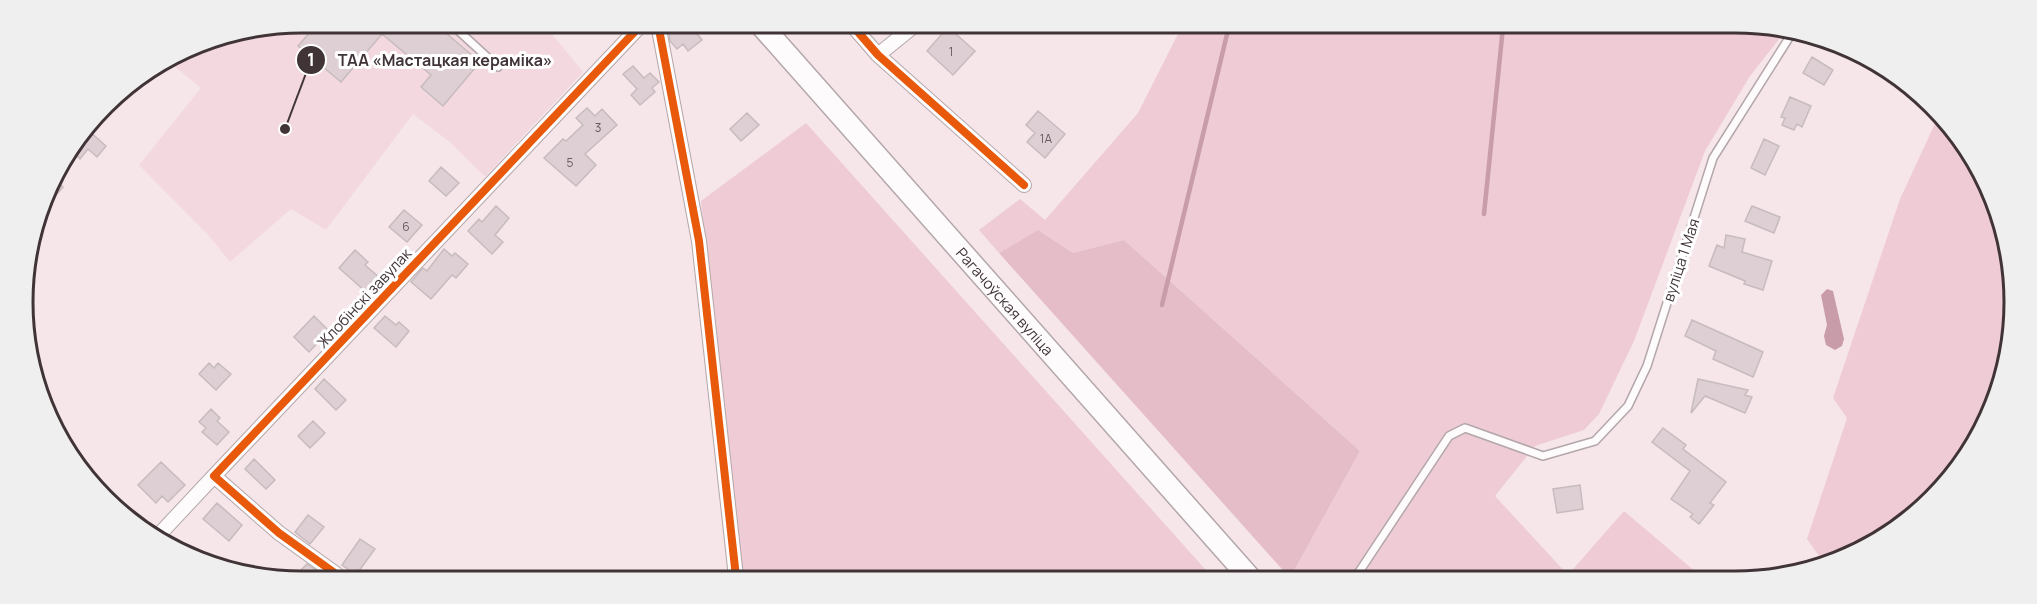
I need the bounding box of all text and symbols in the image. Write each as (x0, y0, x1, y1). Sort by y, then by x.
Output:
callout: ТАА «Мастацкая кераміка» (296, 43, 565, 77)
house number: 1 (949, 43, 953, 60)
text: 1 (307, 47, 315, 71)
text: ТАА «Мастацкая кераміка» (338, 49, 552, 71)
house number: 3 (595, 119, 601, 136)
house number: 1А (1040, 130, 1053, 147)
house number: 5 (567, 154, 574, 171)
street label: вуліца 1 Мая (1658, 216, 1704, 304)
house number: 6 (402, 218, 410, 235)
street label: Жлобінскі завулак (312, 243, 416, 353)
street label: Рагачоўская вуліца (952, 243, 1059, 360)

